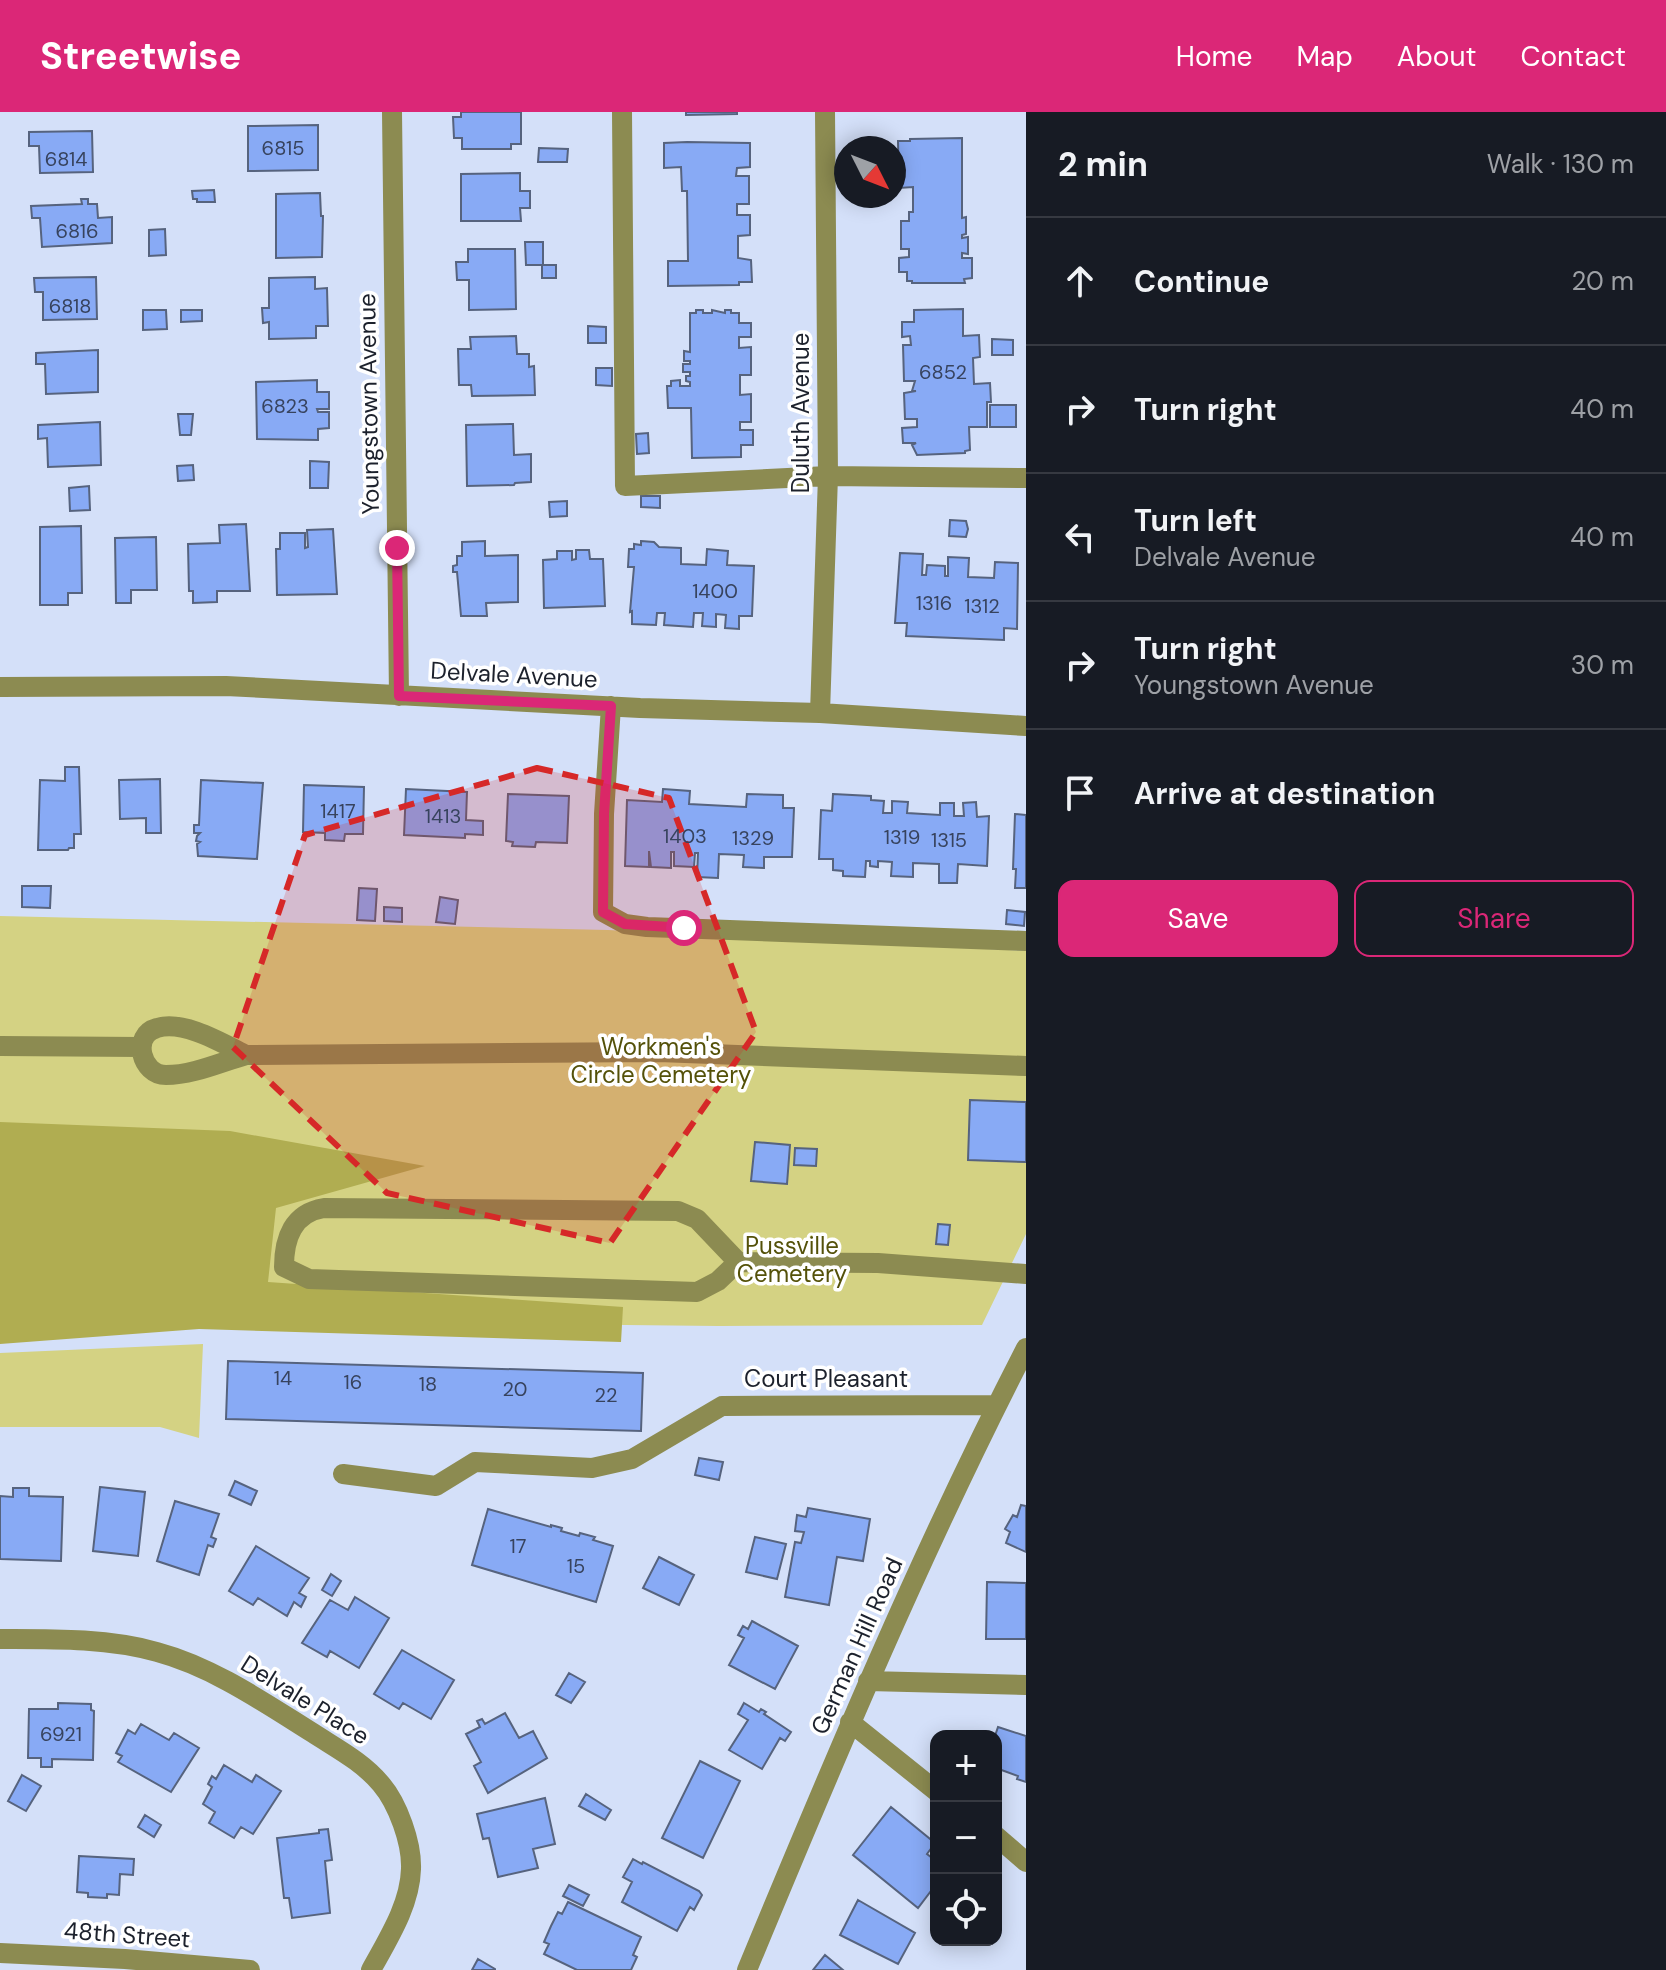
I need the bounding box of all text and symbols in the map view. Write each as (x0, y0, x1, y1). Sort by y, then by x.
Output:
text: Streetwise (40, 31, 241, 81)
text: Home (1176, 38, 1252, 75)
text: Map (1296, 38, 1353, 75)
text: About (1397, 38, 1476, 75)
text: Contact (1520, 38, 1626, 75)
house number: 6815 (262, 135, 304, 161)
north arrow (834, 136, 906, 208)
text: 2 min (1058, 142, 1148, 187)
house number: 6814 (45, 146, 87, 172)
text: Walk · 130 m (1487, 147, 1634, 181)
house number: 6816 (55, 218, 99, 244)
icon: ahead (1058, 259, 1102, 303)
text: Continue (1134, 262, 1269, 301)
text: 20 m (1571, 264, 1634, 298)
house number: 6818 (49, 293, 91, 319)
street label: Youngstown Avenue (351, 293, 386, 515)
street label: Duluth Avenue (785, 333, 816, 493)
house number: 6852 (919, 359, 967, 385)
icon: right (1058, 387, 1102, 431)
text: Turn right (1134, 390, 1277, 429)
text: 40 m (1570, 392, 1634, 426)
house number: 6823 (261, 393, 309, 419)
text: Turn left (1134, 501, 1257, 540)
icon: left (1058, 515, 1102, 559)
text: 40 m (1570, 520, 1634, 554)
route end (379, 530, 415, 566)
text: Delvale Avenue (1134, 540, 1315, 574)
house number: 1400 (692, 578, 738, 604)
house number: 1316 (916, 590, 952, 616)
house number: 1312 (964, 593, 1000, 619)
text: Turn right (1134, 629, 1277, 668)
icon: right (1058, 643, 1102, 687)
text: 30 m (1571, 648, 1634, 682)
street label: Delvale Avenue (430, 655, 598, 694)
text: Youngstown Avenue (1134, 668, 1374, 702)
icon: arrive (1058, 771, 1102, 815)
text: Arrive at destination (1134, 774, 1435, 813)
house number: 1417 (320, 798, 356, 824)
house number: 1413 (425, 803, 461, 829)
house number: 1403 (663, 823, 707, 849)
house number: 1319 (884, 824, 920, 850)
house number: 1329 (732, 825, 774, 851)
house number: 1315 (931, 827, 967, 853)
button: Save (1058, 880, 1338, 957)
button: Share (1354, 880, 1634, 957)
route start (666, 910, 702, 946)
park label: Workmen's Circle Cemetery (571, 1031, 751, 1090)
park label: Pussville Cemetery (737, 1230, 847, 1289)
street label: Court Pleasant (744, 1363, 908, 1394)
house number: 14 (274, 1365, 292, 1391)
house number: 16 (344, 1369, 362, 1395)
house number: 18 (419, 1371, 437, 1397)
house number: 20 (503, 1376, 528, 1402)
house number: 22 (594, 1382, 618, 1408)
house number: 17 (510, 1533, 526, 1559)
house number: 15 (567, 1553, 585, 1579)
street label: German Hill Road (804, 1553, 909, 1739)
street label: Delvale Place (235, 1648, 375, 1751)
house number: 6921 (40, 1721, 82, 1747)
map controls (930, 1730, 1002, 1946)
button: + (930, 1730, 1002, 1802)
button: − (930, 1802, 1002, 1874)
button: locate (930, 1874, 1002, 1946)
street label: 48th Street (63, 1915, 191, 1954)

